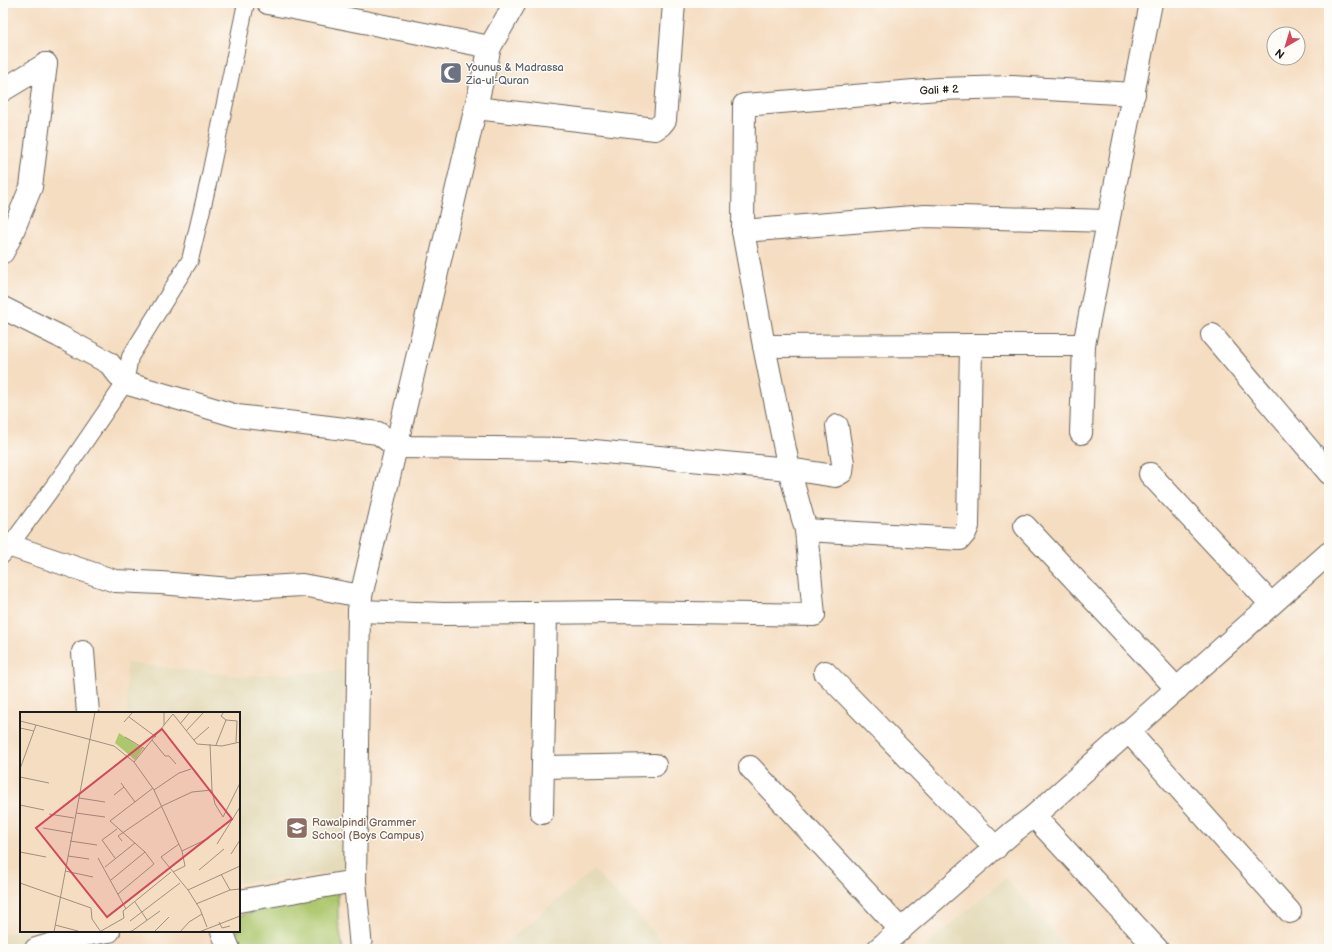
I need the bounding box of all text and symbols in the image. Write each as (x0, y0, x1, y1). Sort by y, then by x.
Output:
north arrow (1266, 26, 1306, 66)
text: N (1273, 46, 1287, 61)
mosque icon: Younus & Madrassa Zia-ul-Quran (438, 60, 464, 86)
place label: Younus & Madrassa Zia-ul-Quran (465, 61, 564, 87)
street label: Gali # 2 (919, 82, 959, 98)
inset map (20, 712, 240, 932)
school or university icon: Rawalpindi Grammer School (Boys Campus) (284, 815, 310, 841)
place label: Rawalpindi Grammer School (Boys Campus) (312, 816, 424, 842)

